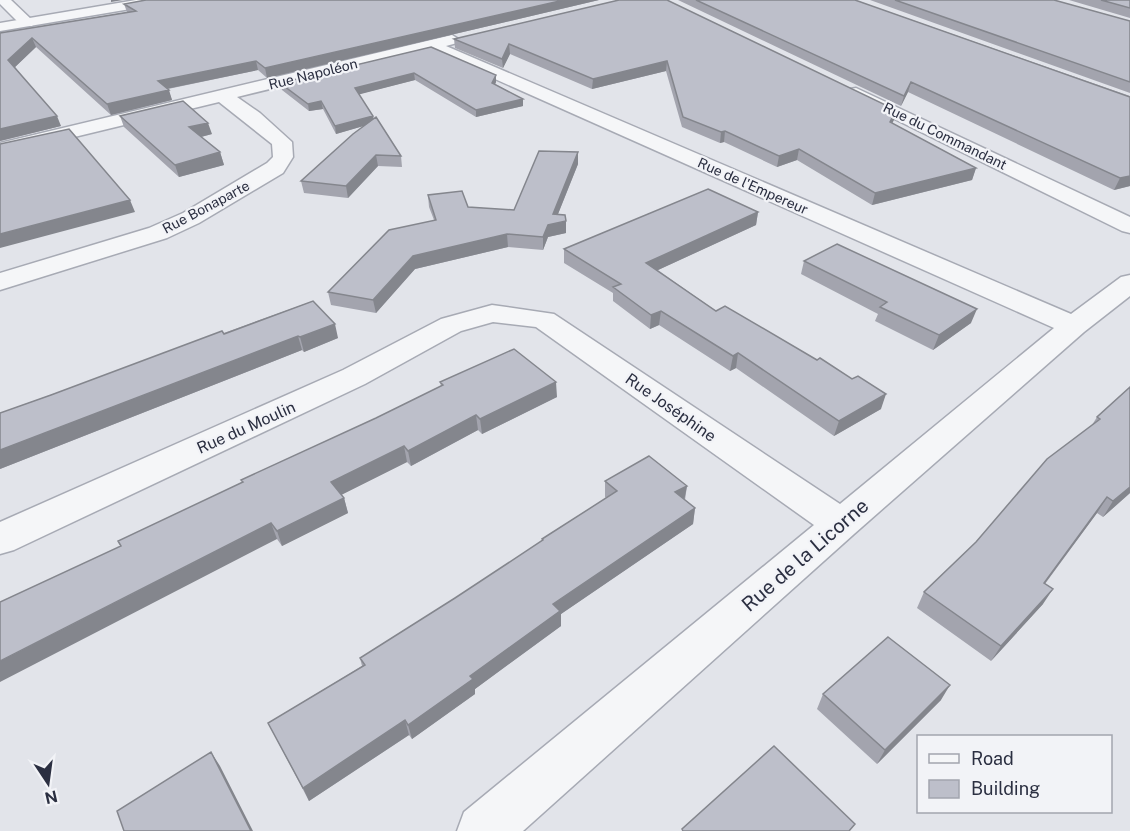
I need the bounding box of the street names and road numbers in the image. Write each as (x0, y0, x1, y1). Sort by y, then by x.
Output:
street label: Rue Napoléon (267, 55, 359, 93)
street label: Rue du Commandant (881, 99, 1009, 173)
street label: Rue de l'Empereur (695, 154, 811, 218)
street label: Rue Bonaparte (160, 177, 252, 237)
street label: Rue Joséphine (622, 369, 720, 446)
street label: Rue du Moulin (194, 397, 298, 458)
street label: Rue de la Licorne (737, 493, 873, 617)

